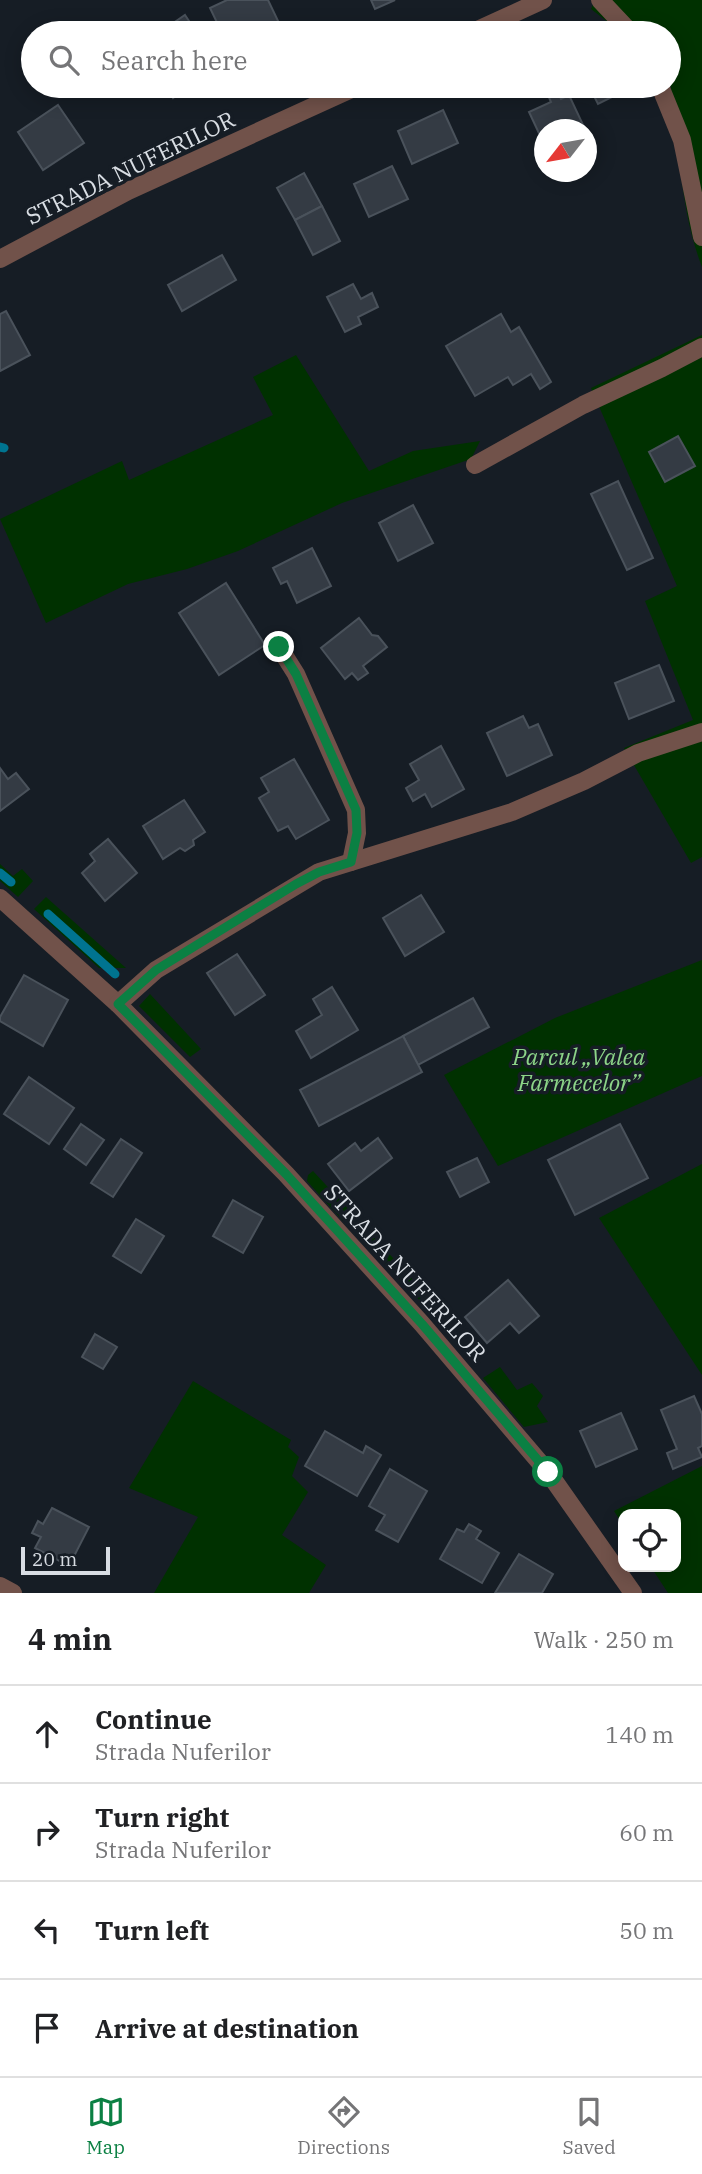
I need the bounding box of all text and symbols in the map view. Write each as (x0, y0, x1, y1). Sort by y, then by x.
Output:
search box (21, 21, 681, 98)
icon: search (45, 41, 83, 79)
text: Search here (101, 43, 247, 77)
street label: STRADA NUFERILOR (20, 103, 240, 231)
north arrow (534, 119, 597, 182)
route end (263, 631, 294, 662)
park label: Parcul „Valea Farmecelor” (512, 1041, 646, 1097)
street label: STRADA NUFERILOR (318, 1177, 494, 1368)
route start (532, 1456, 563, 1487)
map controls (618, 1509, 681, 1572)
button: locate (618, 1509, 681, 1572)
scale bar (21, 1544, 110, 1576)
text: 20 m (32, 1547, 77, 1571)
text: 4 min (28, 1619, 112, 1658)
text: Walk · 250 m (533, 1624, 674, 1654)
text: Continue (95, 1702, 212, 1736)
icon: ahead (28, 1715, 66, 1753)
text: 140 m (605, 1719, 674, 1749)
text: Strada Nuferilor (95, 1736, 271, 1766)
text: Turn right (95, 1800, 229, 1834)
icon: right (28, 1813, 66, 1851)
text: 60 m (619, 1817, 674, 1847)
text: Strada Nuferilor (95, 1834, 271, 1864)
icon: left (28, 1911, 66, 1949)
text: Turn left (95, 1913, 209, 1947)
text: 50 m (619, 1915, 674, 1945)
icon: arrive (28, 2009, 66, 2047)
text: Arrive at destination (95, 2011, 359, 2045)
tab: Map (86, 2093, 125, 2159)
tab: Directions (297, 2093, 390, 2159)
tab: Saved (563, 2093, 616, 2159)

